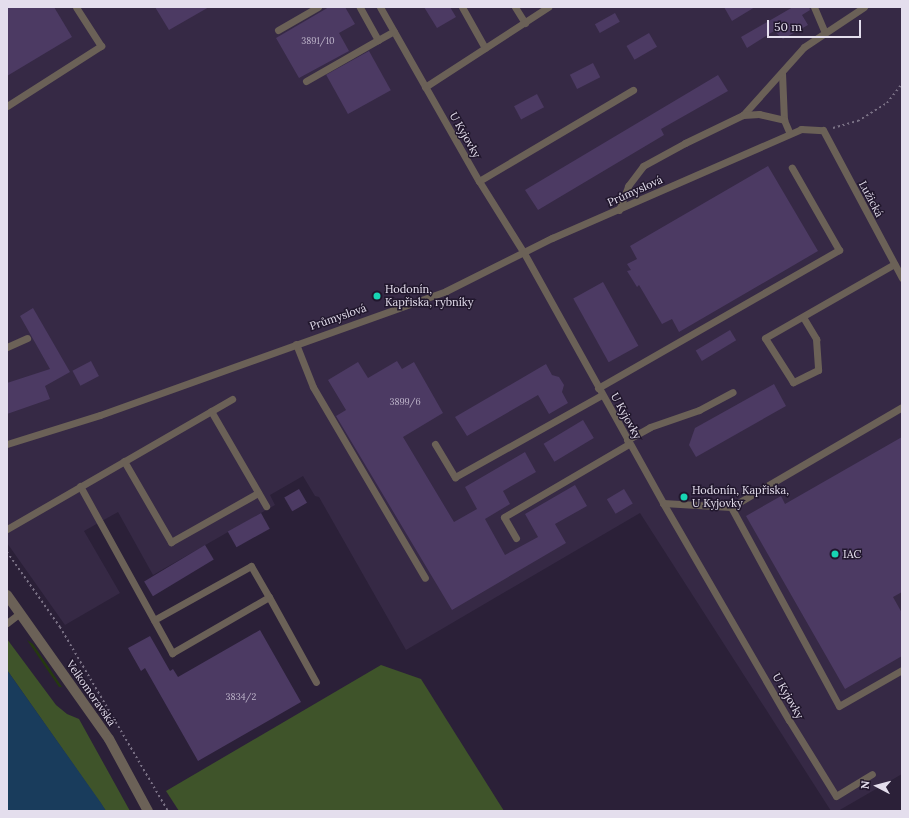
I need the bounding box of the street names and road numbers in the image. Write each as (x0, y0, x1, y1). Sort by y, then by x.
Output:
street label: U Kyjovky (447, 110, 483, 160)
street label: Průmyslová (605, 173, 665, 209)
street label: Lužická (856, 179, 886, 219)
street label: Průmyslová (308, 301, 368, 333)
street label: U Kyjovky (608, 391, 644, 441)
street label: Velkomoravská (64, 658, 118, 728)
street label: U Kyjovky (770, 671, 806, 721)

